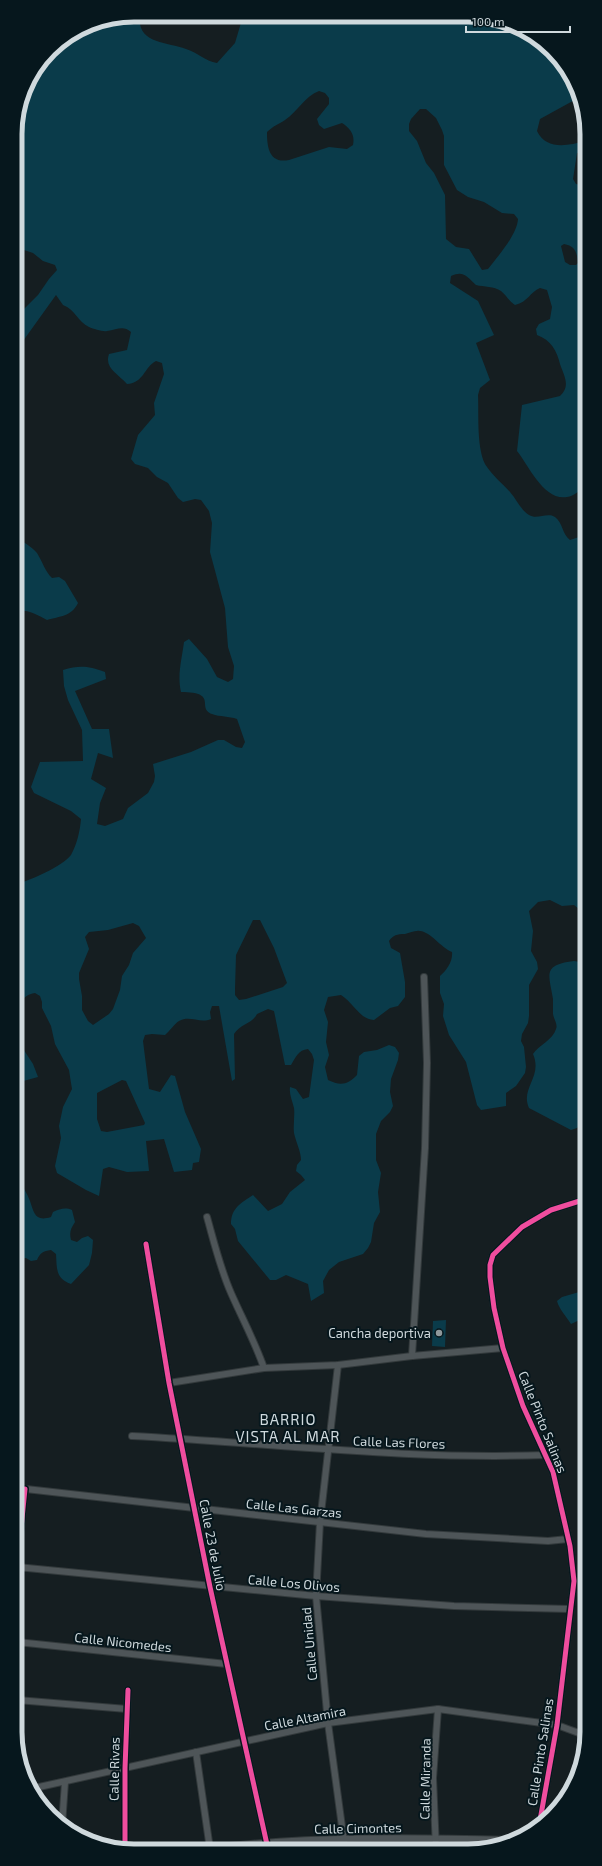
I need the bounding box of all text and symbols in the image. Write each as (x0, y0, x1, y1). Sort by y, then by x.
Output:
scale bar (466, 8, 570, 34)
text: 100 m (472, 14, 504, 28)
place label: Cancha deportiva (328, 1325, 431, 1341)
marker: Cancha deportiva (434, 1328, 444, 1338)
street label: Calle Pinto Salinas (515, 1369, 571, 1475)
district label: BARRIO VISTA AL MAR (235, 1410, 341, 1445)
street label: Calle Las Flores (353, 1432, 445, 1452)
street label: Calle Las Garzas (245, 1495, 343, 1521)
street label: Calle 23 de Julio (196, 1498, 230, 1592)
street label: Calle Los Olivos (247, 1571, 341, 1595)
street label: Calle Unidad (298, 1607, 320, 1681)
street label: Calle Nicomedes (74, 1629, 172, 1655)
street label: Calle Pinto Salinas (524, 1697, 556, 1807)
street label: Calle Altamira (263, 1702, 347, 1734)
street label: Calle Rivas (105, 1737, 123, 1801)
street label: Calle Miranda (416, 1738, 434, 1820)
street label: Calle Cimontes (314, 1819, 402, 1837)

